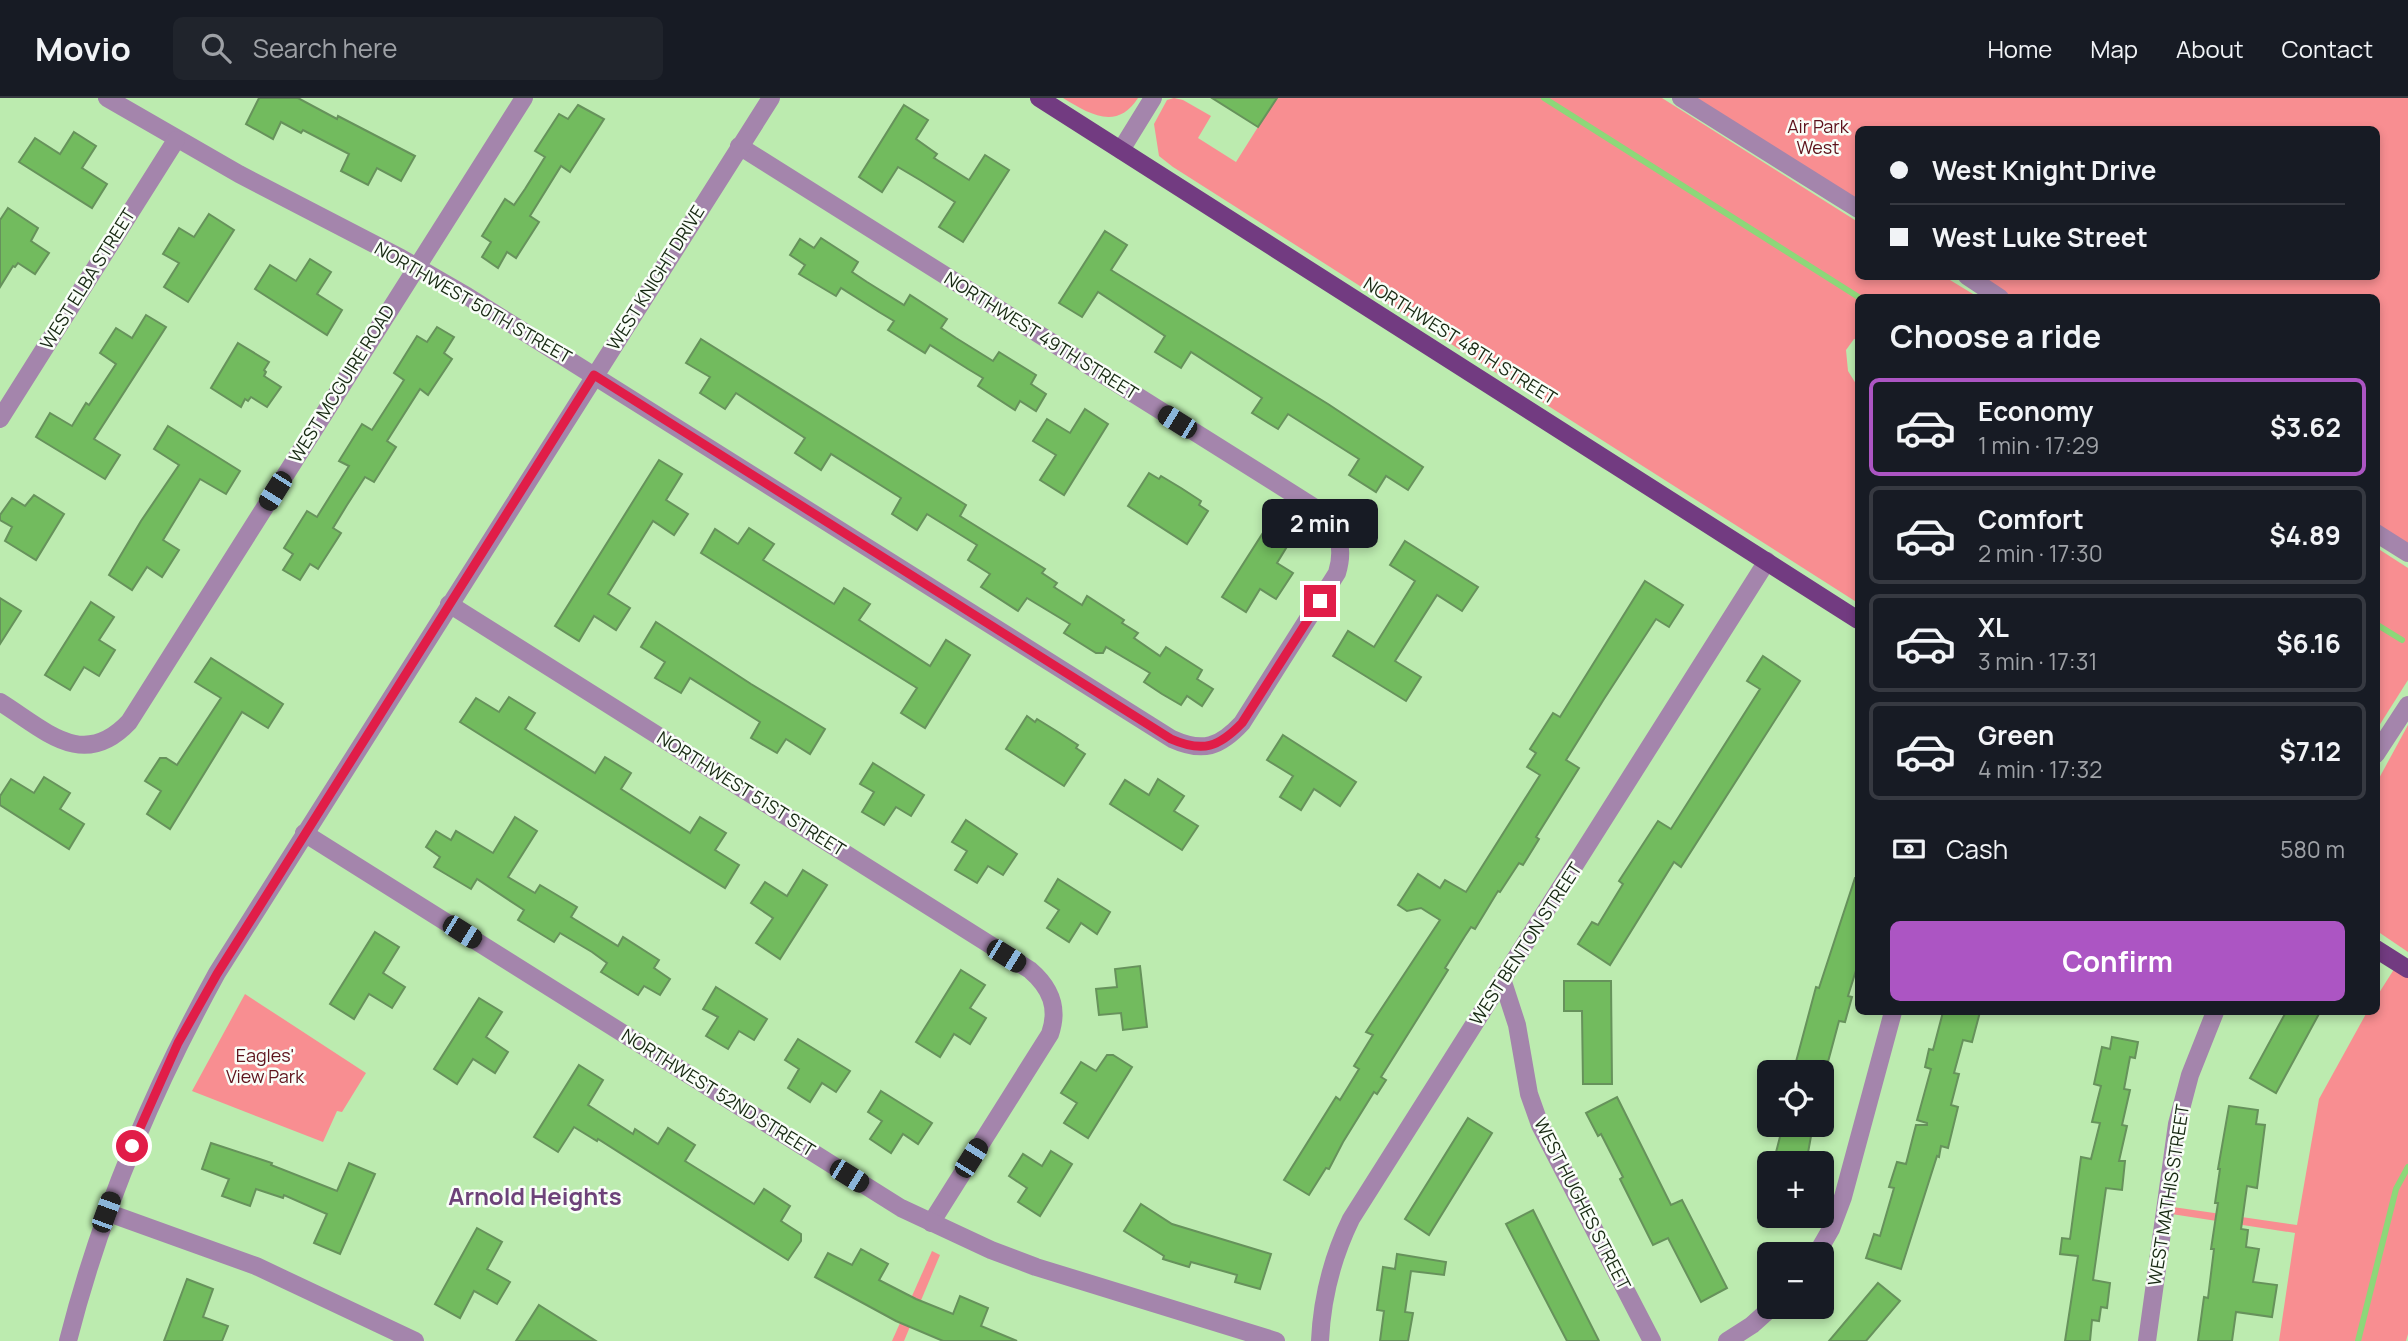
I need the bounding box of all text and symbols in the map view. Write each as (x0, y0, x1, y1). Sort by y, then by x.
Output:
search box (173, 17, 663, 80)
text: Movio (35, 26, 131, 71)
icon: search (197, 29, 235, 67)
text: Search here (253, 30, 397, 66)
text: Home (1987, 32, 2052, 65)
text: Map (2090, 32, 2138, 65)
text: About (2176, 32, 2244, 65)
text: Contact (2282, 32, 2373, 65)
park label: Air Park West (1787, 114, 1850, 159)
text: West Knight Drive (1932, 152, 2157, 188)
street label: WEST KNIGHT DRIVE (601, 201, 709, 354)
street label: WEST ELBA STREET (34, 203, 140, 353)
text: West Luke Street (1932, 219, 2148, 255)
street label: NORTHWEST 50TH STREET (371, 236, 577, 369)
street label: NORTHWEST 49TH STREET (940, 266, 1143, 405)
street label: NORTHWEST 48TH STREET (1359, 271, 1562, 410)
street label: WEST MCGUIRE ROAD (283, 300, 399, 467)
text: Choose a ride (1890, 314, 2101, 358)
text: Economy (1978, 393, 2093, 429)
icon: car (1894, 396, 1957, 459)
car (1154, 402, 1201, 442)
text: $3.62 (2270, 409, 2341, 445)
text: 1 min · 17:29 (1978, 429, 2099, 461)
car (255, 468, 296, 514)
callout: 2 min (1262, 500, 1378, 548)
text: Comfort (1978, 501, 2084, 537)
icon: car (1894, 504, 1957, 567)
text: 2 min (1290, 507, 1350, 539)
text: $4.89 (2269, 517, 2341, 553)
text: 2 min · 17:30 (1978, 537, 2103, 569)
route end (1304, 585, 1336, 617)
text: XL (1978, 609, 2009, 645)
icon: car (1894, 612, 1957, 675)
text: $6.16 (2276, 625, 2341, 661)
text: 3 min · 17:31 (1978, 645, 2097, 677)
text: Green (1978, 717, 2054, 753)
icon: car (1894, 720, 1957, 783)
street label: NORTHWEST 51ST STREET (653, 725, 851, 861)
text: $7.12 (2280, 733, 2341, 769)
text: 4 min · 17:32 (1978, 753, 2102, 785)
icon: cash (1890, 830, 1928, 868)
text: Cash (1946, 831, 2008, 867)
text: 580 m (2280, 833, 2345, 865)
street label: WEST BENTON STREET (1464, 857, 1587, 1029)
car (439, 912, 486, 952)
button: Confirm (1890, 921, 2345, 1001)
car (983, 936, 1030, 976)
street label: NORTHWEST 52ND STREET (617, 1023, 820, 1162)
park label: Eagles' View Park (226, 1043, 305, 1088)
map controls (1757, 1060, 1834, 1319)
button: locate (1757, 1060, 1834, 1137)
street label: WEST MATHIS STREET (2142, 1102, 2194, 1287)
street label: WEST HUGHES STREET (1529, 1113, 1637, 1294)
route start (116, 1130, 148, 1162)
car (951, 1135, 992, 1181)
button: + (1757, 1151, 1834, 1228)
car (826, 1156, 873, 1196)
district label: Arnold Heights (448, 1179, 622, 1212)
car (89, 1189, 124, 1235)
button: − (1757, 1242, 1834, 1319)

